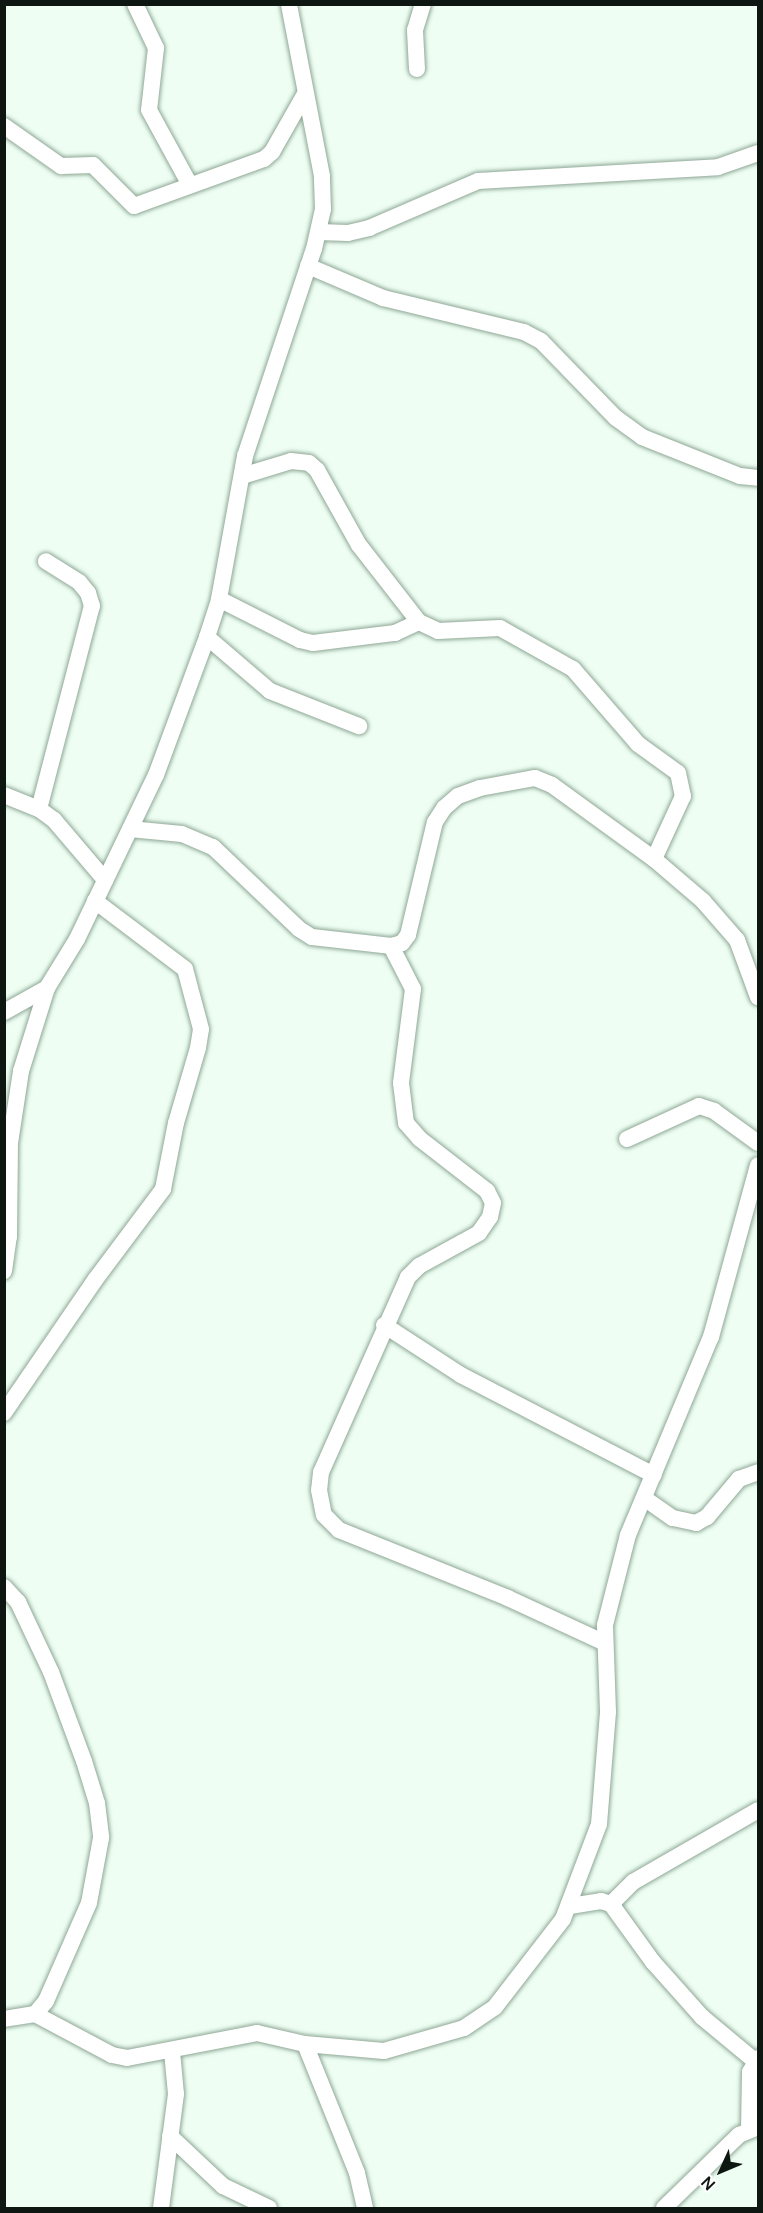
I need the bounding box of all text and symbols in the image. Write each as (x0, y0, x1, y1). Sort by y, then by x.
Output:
north arrow (691, 2141, 751, 2201)
text: N (696, 2172, 720, 2195)

